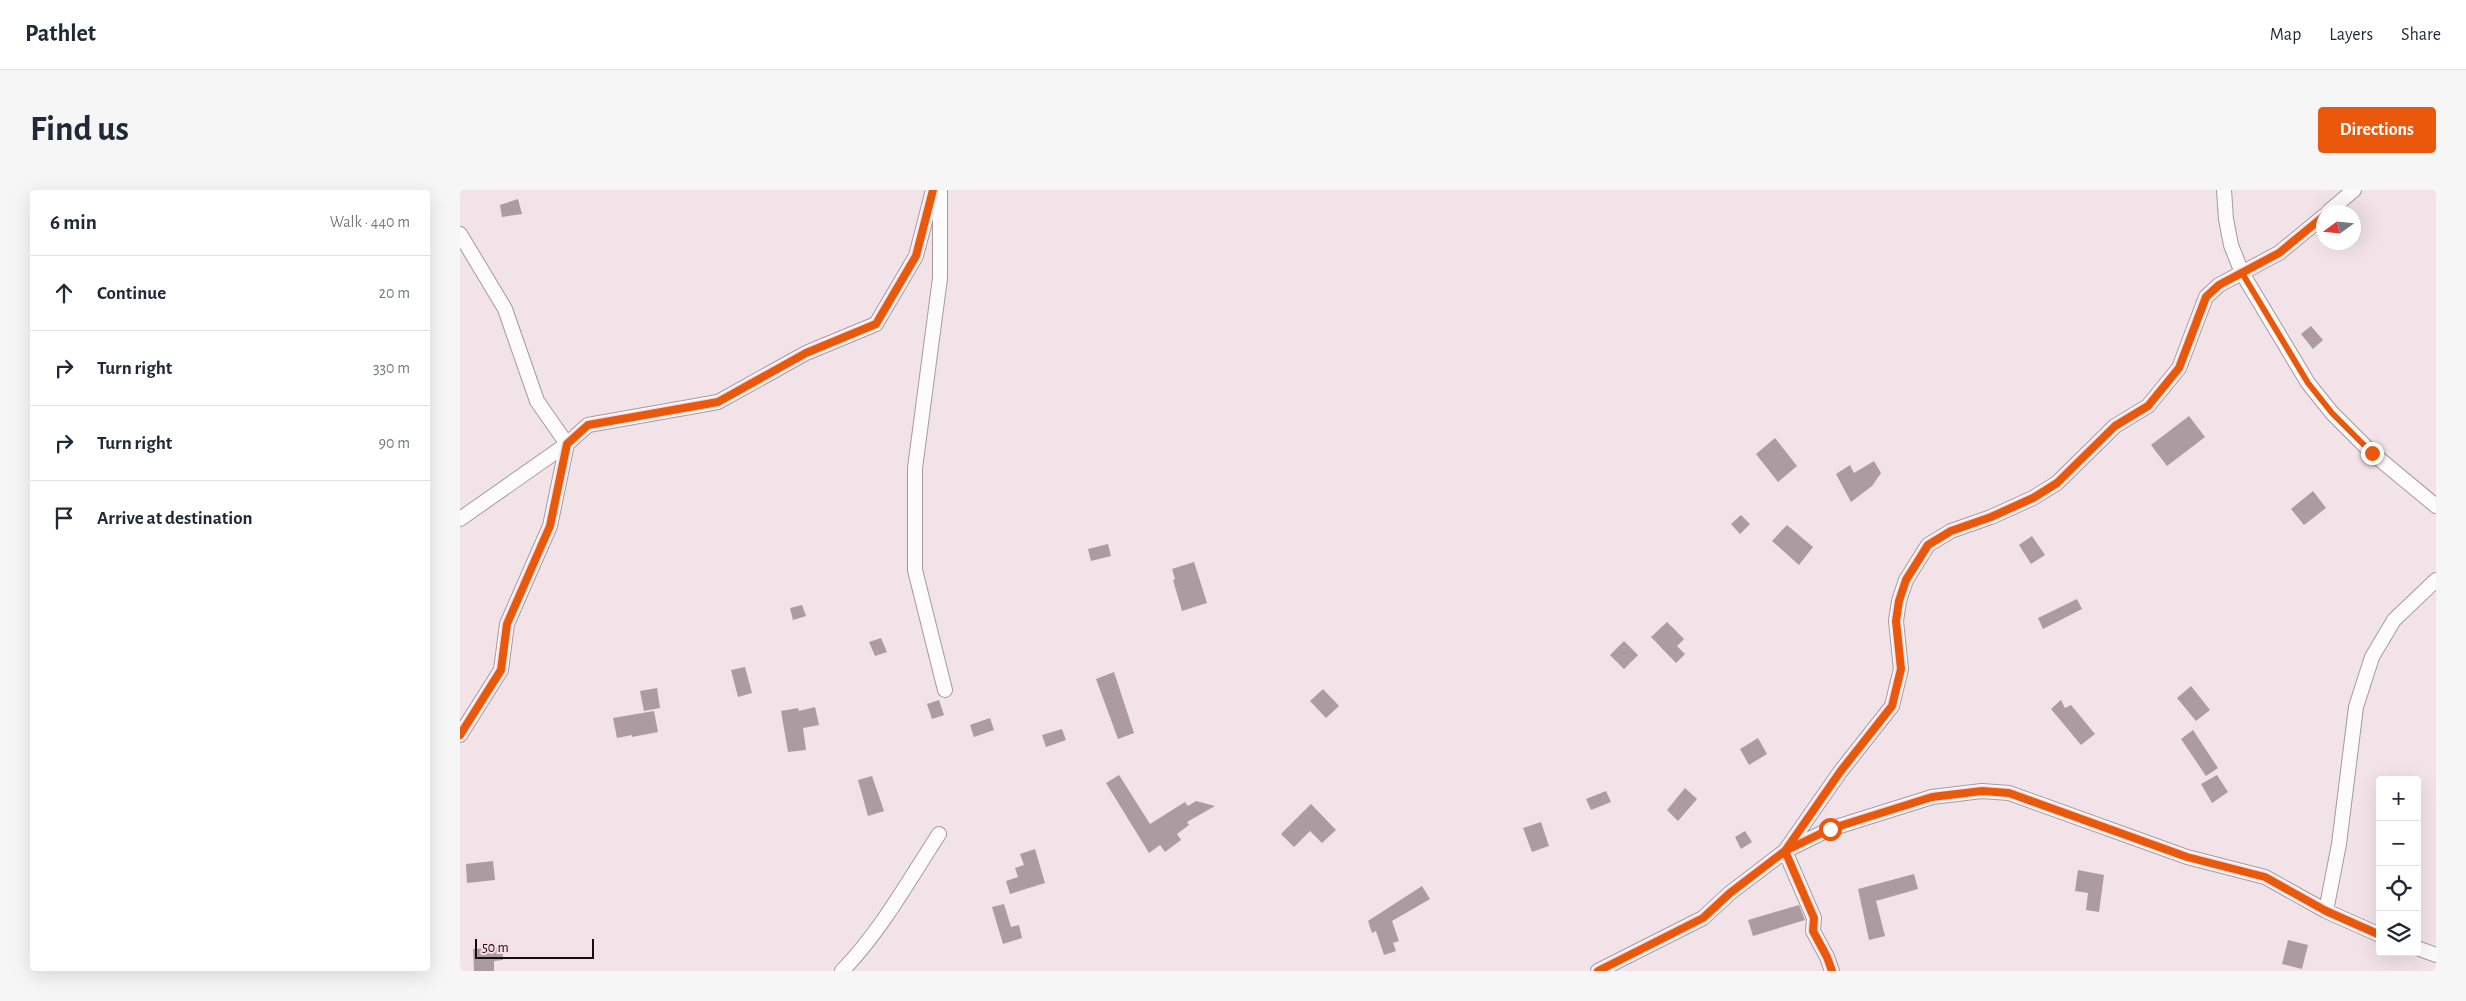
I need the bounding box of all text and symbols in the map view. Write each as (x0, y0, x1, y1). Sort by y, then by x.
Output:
text: Pathlet (25, 22, 96, 46)
text: Map (2270, 26, 2301, 44)
text: Layers (2329, 26, 2373, 44)
text: Share (2401, 26, 2441, 44)
button: Directions (2318, 107, 2436, 153)
text: Find us (30, 112, 129, 147)
north arrow (2316, 205, 2361, 250)
text: 6 min (50, 212, 97, 233)
text: Walk · 440 m (330, 214, 410, 230)
icon: ahead (50, 279, 78, 307)
text: Continue (97, 284, 166, 303)
text: 20 m (379, 285, 410, 301)
icon: right (50, 354, 78, 382)
text: Turn right (97, 359, 172, 378)
text: 330 m (373, 360, 410, 376)
icon: right (50, 429, 78, 457)
text: Turn right (97, 434, 172, 453)
text: 90 m (379, 435, 410, 451)
route end (2361, 442, 2384, 465)
icon: arrive (50, 504, 78, 532)
text: Arrive at destination (97, 509, 253, 528)
map controls (2376, 776, 2421, 956)
button: + (2376, 776, 2421, 821)
route start (1819, 818, 1842, 841)
button: − (2376, 821, 2421, 866)
button: locate (2376, 866, 2421, 911)
button: layers (2376, 911, 2421, 956)
scale bar (475, 936, 594, 959)
text: 50 m (482, 941, 509, 955)

